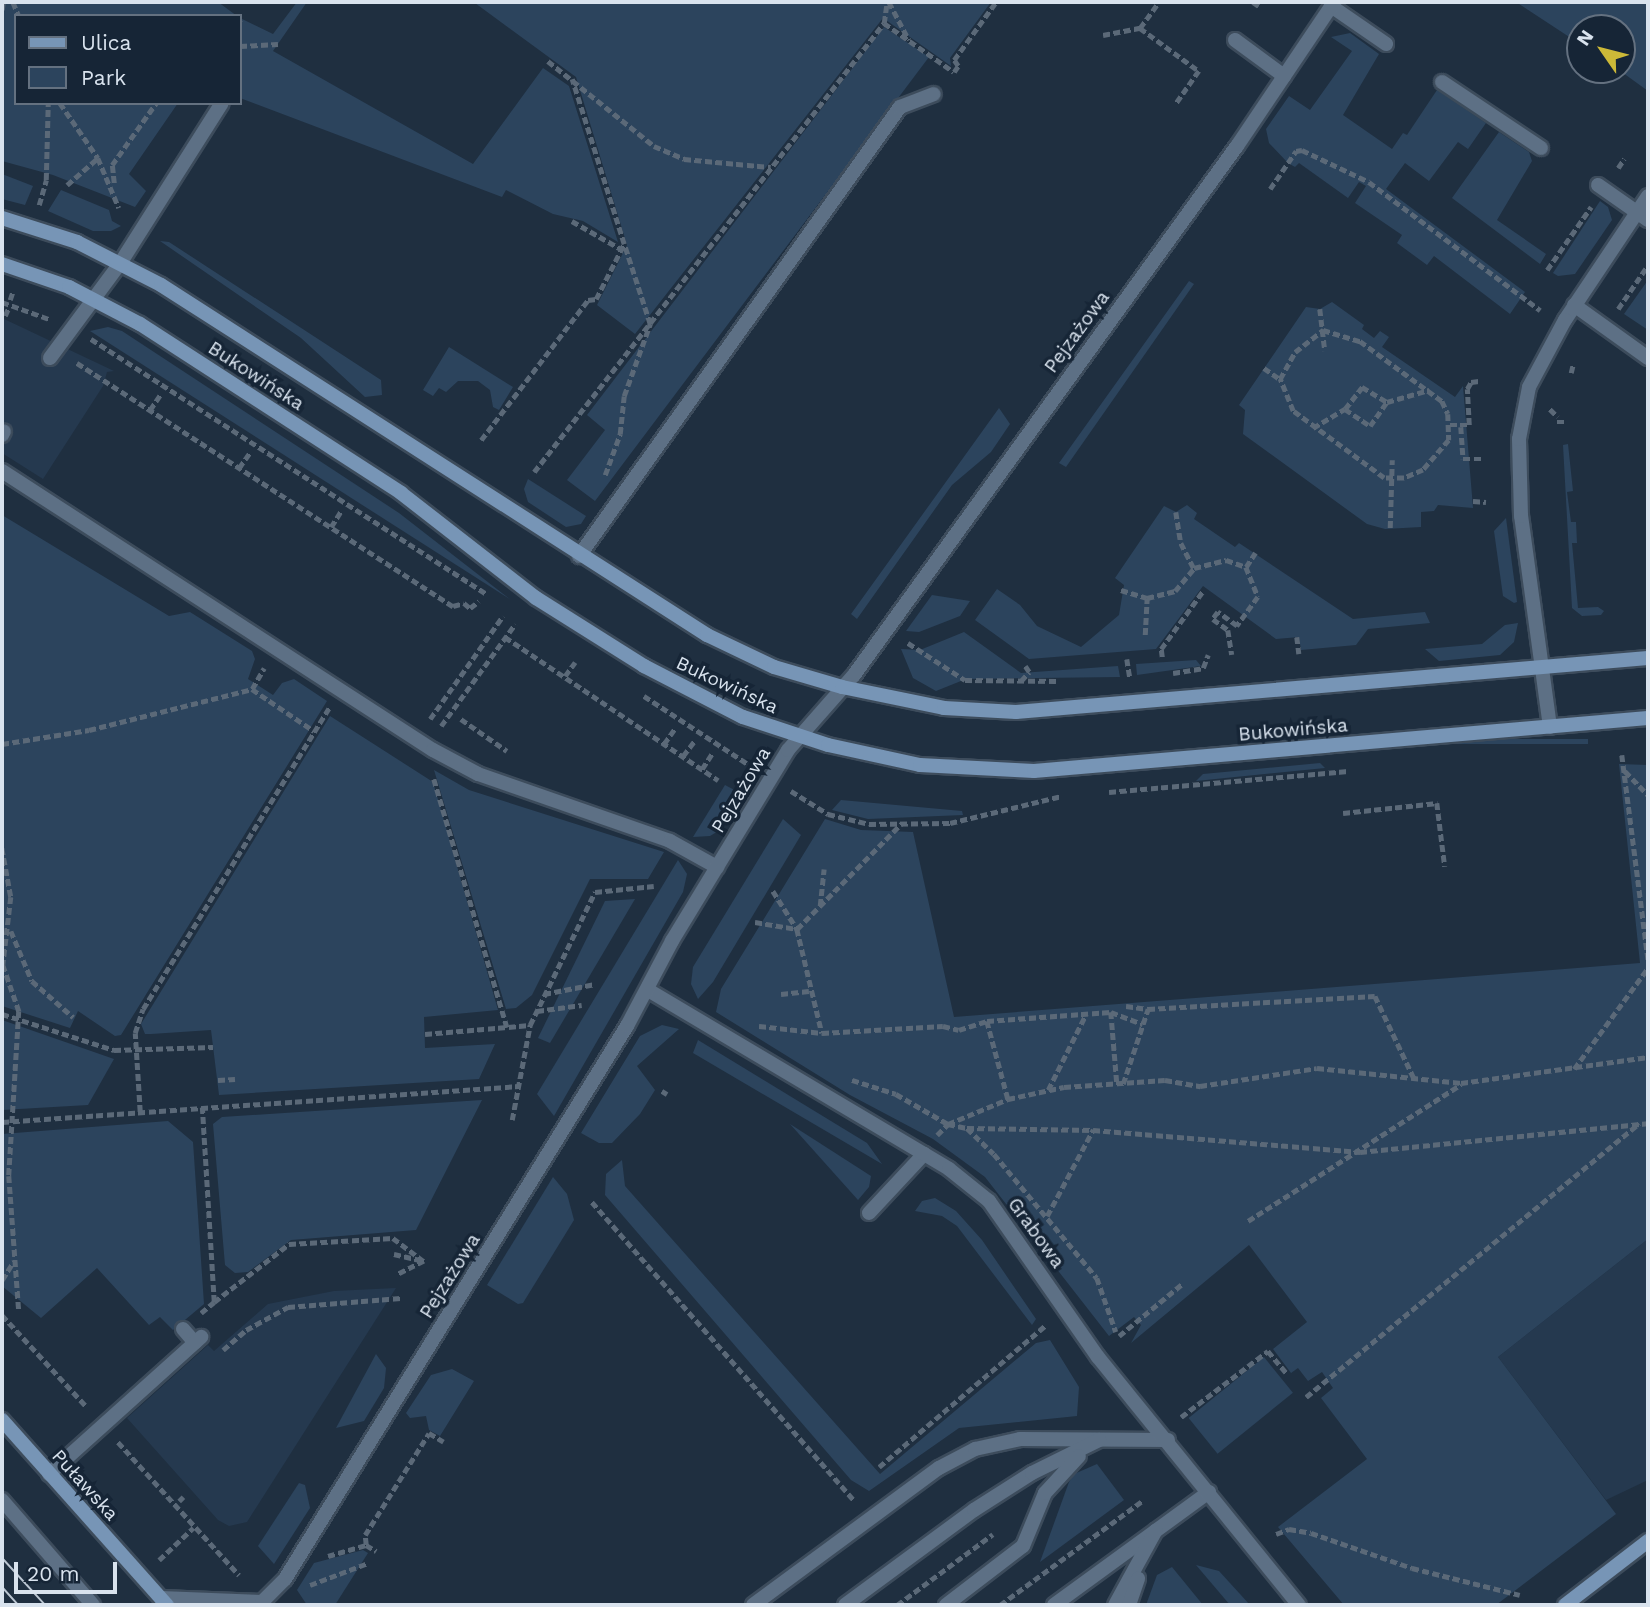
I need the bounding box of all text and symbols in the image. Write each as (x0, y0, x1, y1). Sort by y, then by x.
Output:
legend (14, 14, 242, 105)
north arrow (1566, 14, 1636, 84)
text: N (1572, 25, 1598, 50)
text: Ulica (81, 30, 131, 55)
text: Park (81, 65, 126, 90)
street label: Pejzażowa (1040, 287, 1114, 377)
street label: Bukowińska (204, 337, 308, 415)
street label: Bukowińska (672, 651, 782, 719)
street label: Bukowińska (1237, 714, 1349, 746)
street label: Pejzażowa (707, 743, 775, 837)
street label: Grabowa (1003, 1193, 1069, 1273)
street label: Pejzażowa (415, 1229, 485, 1323)
street label: Puławska (47, 1445, 123, 1525)
scale bar (18, 1548, 121, 1592)
text: 20 m (27, 1561, 79, 1586)

